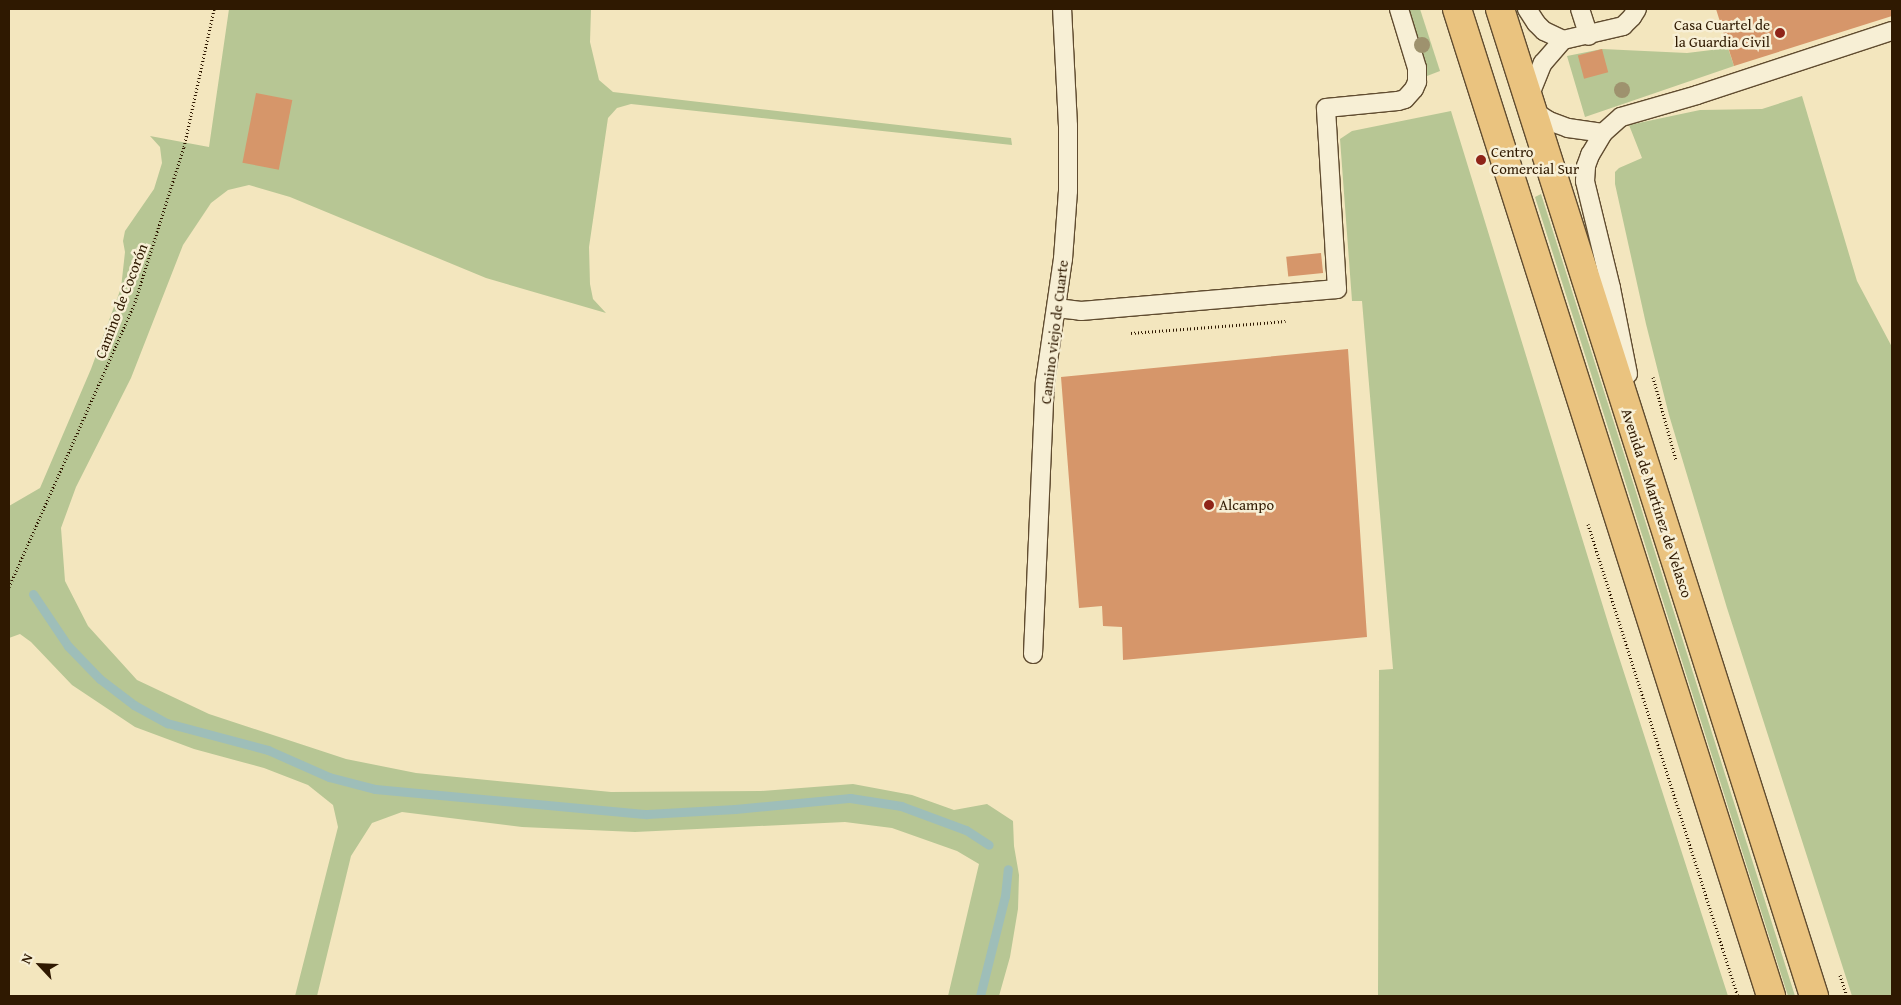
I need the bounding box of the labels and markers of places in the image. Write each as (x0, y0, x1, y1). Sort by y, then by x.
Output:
place label: Casa Cuartel de la Guardia Civil (1674, 15, 1770, 50)
marker: Casa Cuartel de la Guardia Civil (1774, 27, 1786, 39)
place label: Centro Comercial Sur (1491, 142, 1579, 177)
marker: Centro Comercial Sur (1475, 154, 1487, 166)
place label: Alcampo (1219, 496, 1274, 514)
marker: Alcampo (1203, 499, 1215, 511)

